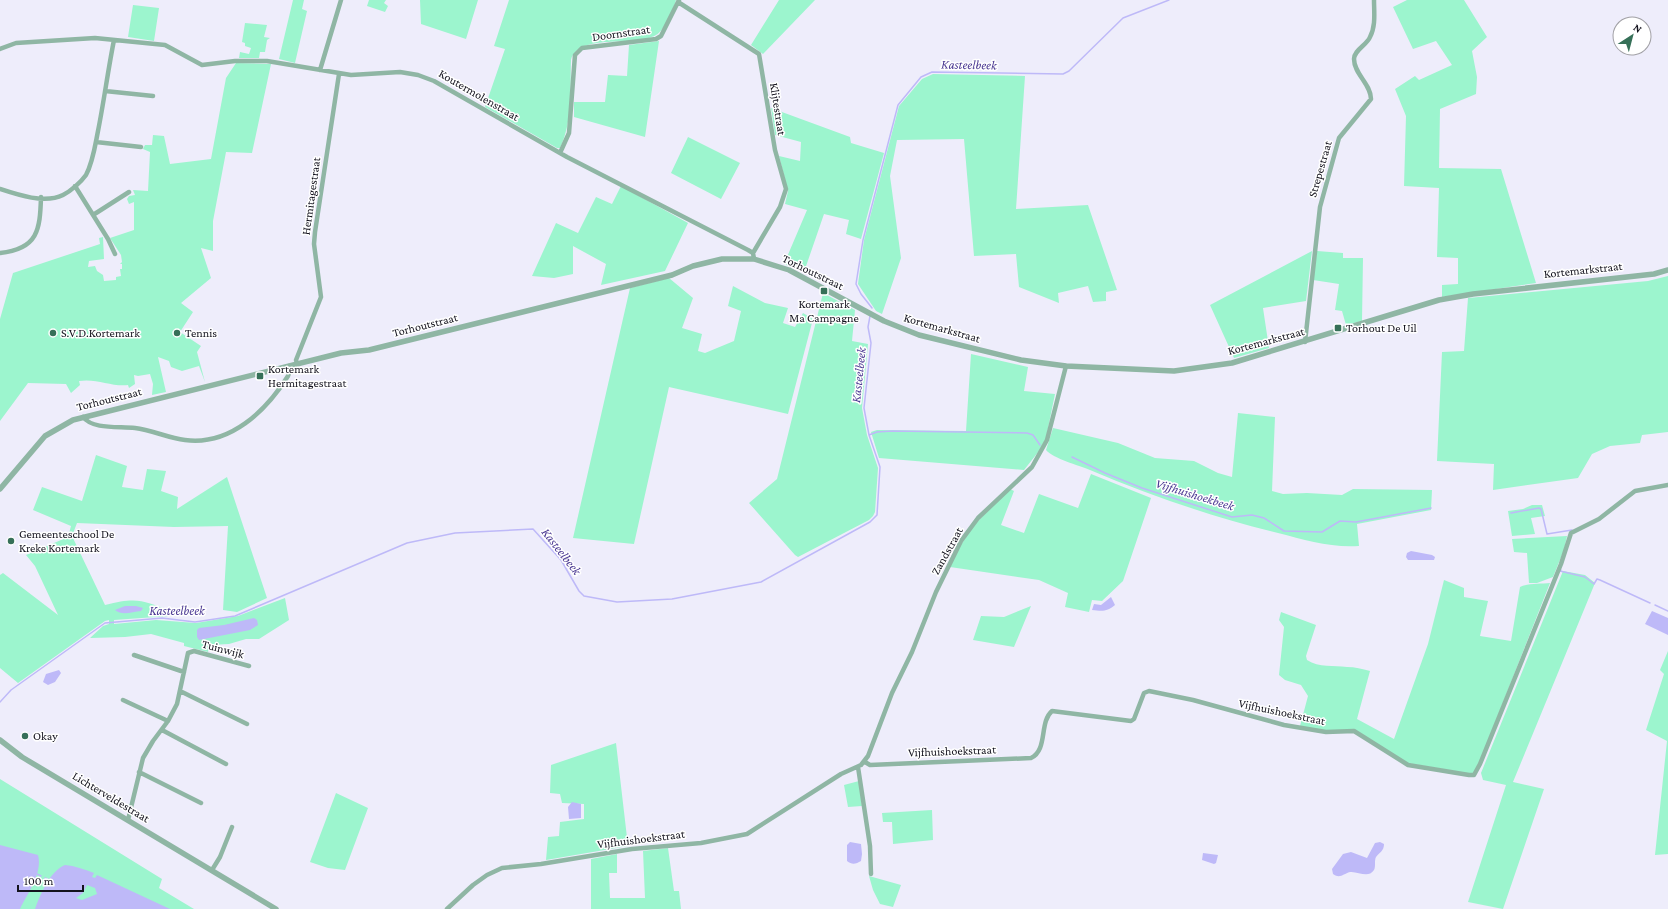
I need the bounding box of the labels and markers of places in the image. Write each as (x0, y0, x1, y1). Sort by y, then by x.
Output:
marker: Kortemark Ma Campagne (819, 286, 829, 296)
place label: Kortemark Ma Campagne (789, 297, 859, 325)
place label: Torhout De Uil (1346, 321, 1417, 335)
marker: Torhout De Uil (1333, 323, 1343, 333)
place label: S.V.D.Kortemark (61, 326, 140, 340)
place label: Tennis (185, 326, 217, 340)
marker: S.V.D.Kortemark (48, 328, 58, 338)
marker: Tennis (172, 328, 182, 338)
place label: Kortemark Hermitagestraat (268, 362, 348, 390)
marker: Kortemark Hermitagestraat (255, 371, 265, 381)
place label: Gemeenteschool De Kreke Kortemark (19, 527, 114, 555)
marker: Gemeenteschool De Kreke Kortemark (6, 536, 16, 546)
place label: Okay (33, 729, 58, 743)
marker: Okay (20, 731, 30, 741)

